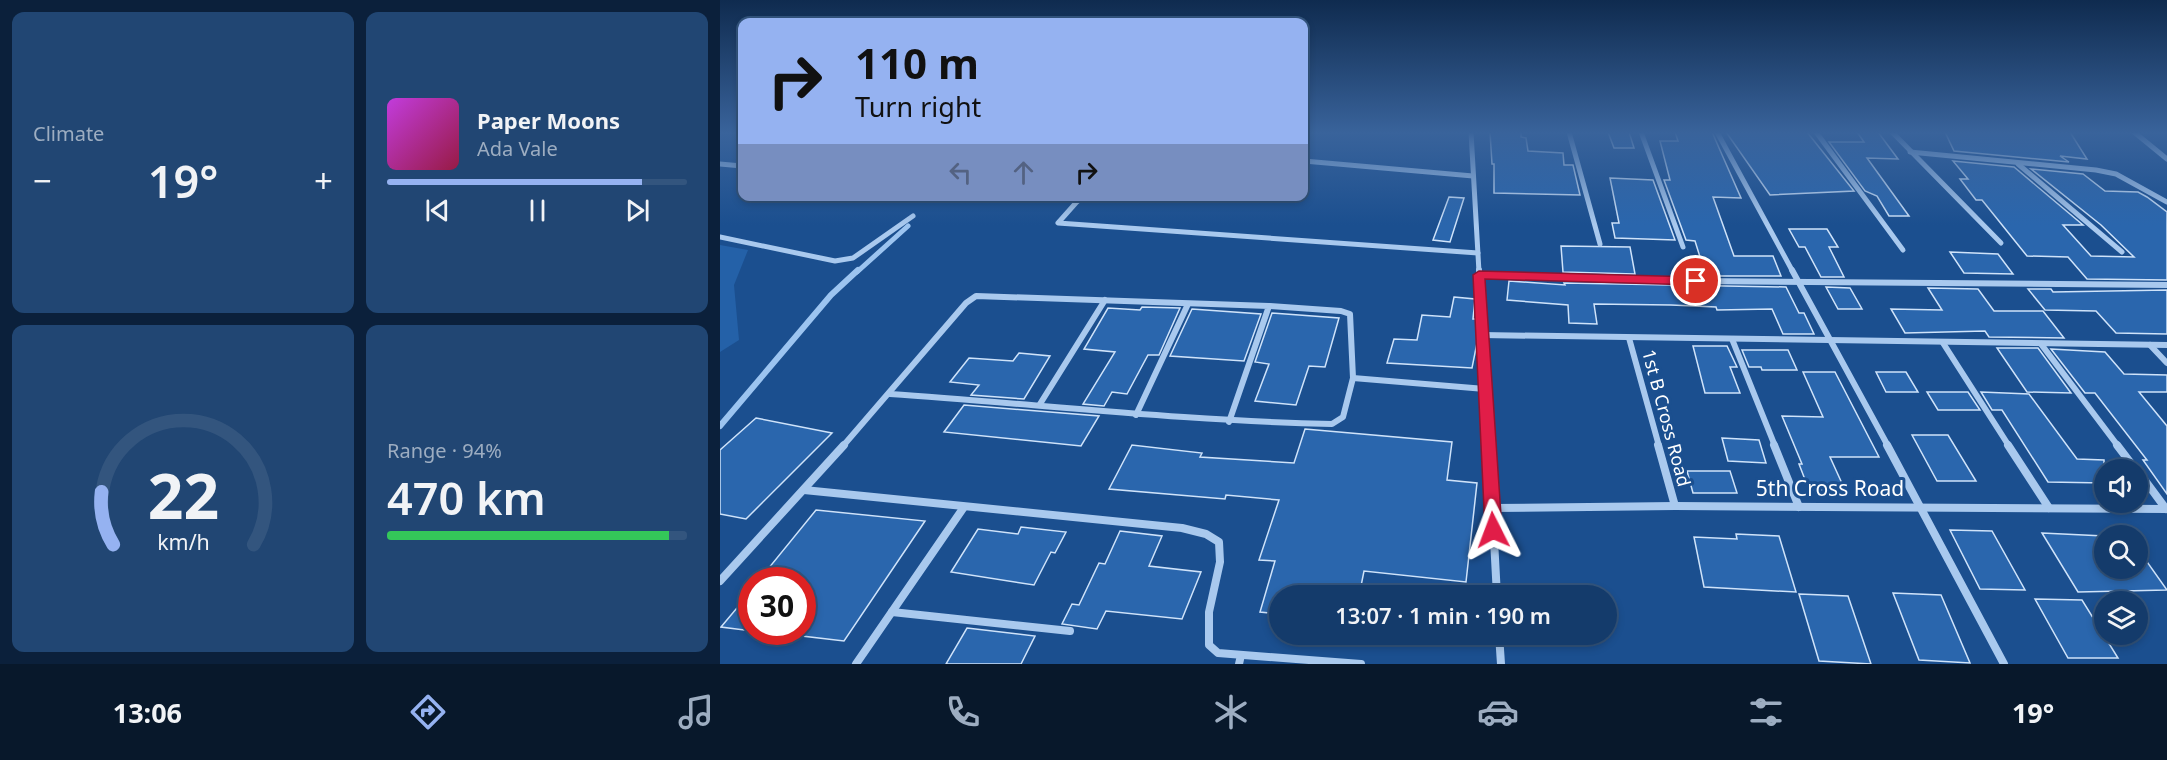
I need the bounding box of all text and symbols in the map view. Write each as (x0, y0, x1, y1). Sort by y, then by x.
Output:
text: 110 m (855, 34, 979, 91)
icon: right (756, 42, 834, 120)
text: Turn right (855, 88, 981, 125)
text: Paper Moons (477, 105, 620, 135)
text: Climate (33, 120, 104, 147)
text: Ada Vale (477, 135, 558, 162)
text: 19° (148, 150, 218, 211)
icon: left (944, 156, 977, 189)
icon: ahead (1007, 156, 1040, 189)
icon: right (1070, 156, 1103, 189)
text: − (33, 158, 52, 203)
text: + (314, 158, 333, 203)
icon: previous (421, 194, 454, 227)
icon: pause (521, 194, 554, 227)
icon: next (621, 194, 654, 227)
pin (1670, 255, 1721, 306)
icon: arrive (1679, 264, 1712, 297)
street label: 1st B Cross Road (1637, 347, 1697, 489)
text: Range · 94% (387, 437, 502, 464)
text: 22 (147, 452, 219, 537)
map controls (2094, 459, 2148, 645)
button: sound (2094, 459, 2148, 513)
text: 470 km (387, 467, 546, 528)
street label: 5th Cross Road (1756, 474, 1904, 502)
position arrow (1461, 498, 1525, 562)
button: search (2094, 525, 2148, 579)
text: km/h (157, 528, 209, 557)
speed limit sign: 30 (738, 567, 816, 645)
button: layers (2094, 591, 2148, 645)
text: 13:07 · 1 min · 190 m (1335, 600, 1551, 630)
icon: directions (407, 691, 449, 733)
icon: music (675, 691, 717, 733)
icon: phone (942, 691, 984, 733)
icon: climate (1210, 691, 1252, 733)
icon: car (1477, 691, 1519, 733)
icon: filters (1745, 691, 1787, 733)
text: 13:06 (113, 694, 182, 731)
text: 19° (2012, 694, 2054, 731)

